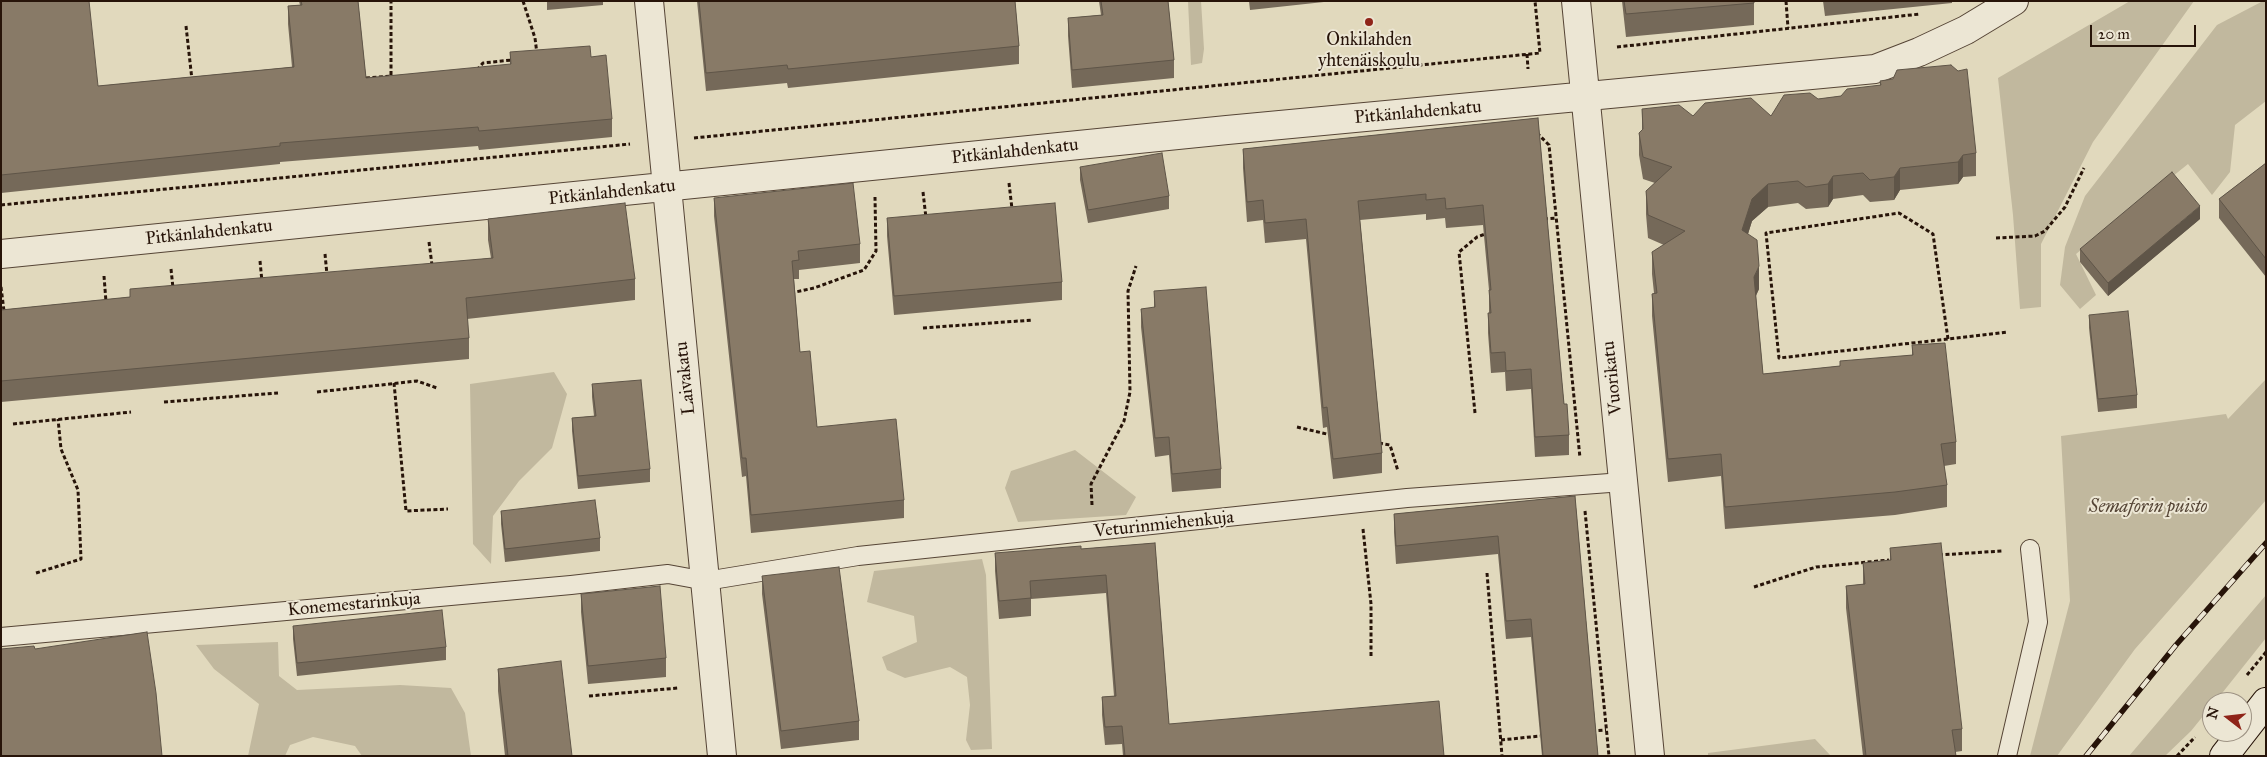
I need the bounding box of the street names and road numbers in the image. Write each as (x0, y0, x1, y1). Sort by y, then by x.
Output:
street label: Pitkänlahdenkatu (1353, 97, 1483, 129)
street label: Pitkänlahdenkatu (950, 135, 1080, 169)
street label: Pitkänlahdenkatu (547, 176, 677, 210)
street label: Pitkänlahdenkatu (144, 216, 274, 250)
street label: Laivakatu (671, 340, 701, 416)
street label: Vuorikatu (1598, 340, 1628, 416)
street label: Veturinmiehenkuja (1093, 507, 1235, 543)
street label: Konemestarinkuja (287, 588, 421, 622)

